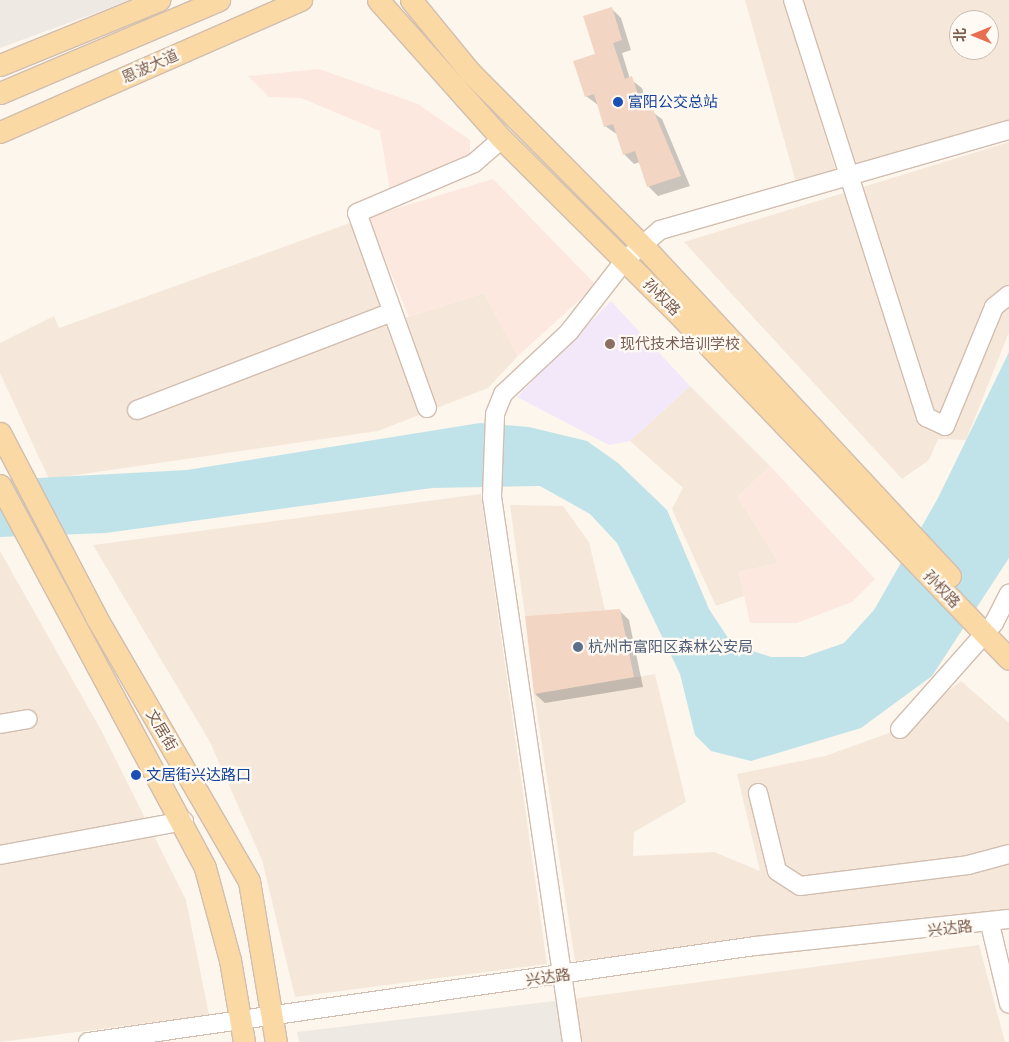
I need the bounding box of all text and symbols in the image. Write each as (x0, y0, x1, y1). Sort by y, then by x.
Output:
north arrow (949, 10, 999, 60)
text: 北 (951, 28, 968, 42)
street label: 恩波大道 (119, 46, 181, 86)
place label: 富阳公交总站 (628, 93, 718, 111)
marker: 富阳公交总站 (612, 96, 624, 108)
street label: 孙权路 (640, 275, 684, 319)
place label: 现代技术培训学校 (620, 335, 740, 353)
marker: 现代技术培训学校 (604, 338, 616, 350)
street label: 孙权路 (920, 567, 964, 611)
place label: 杭州市富阳区森林公安局 (588, 638, 753, 656)
marker: 杭州市富阳区森林公安局 (572, 641, 584, 653)
street label: 文居街 (143, 706, 181, 754)
place label: 文居街兴达路口 (146, 766, 251, 784)
marker: 文居街兴达路口 (130, 769, 142, 781)
street label: 兴达路 (927, 917, 973, 939)
street label: 兴达路 (524, 965, 572, 989)

